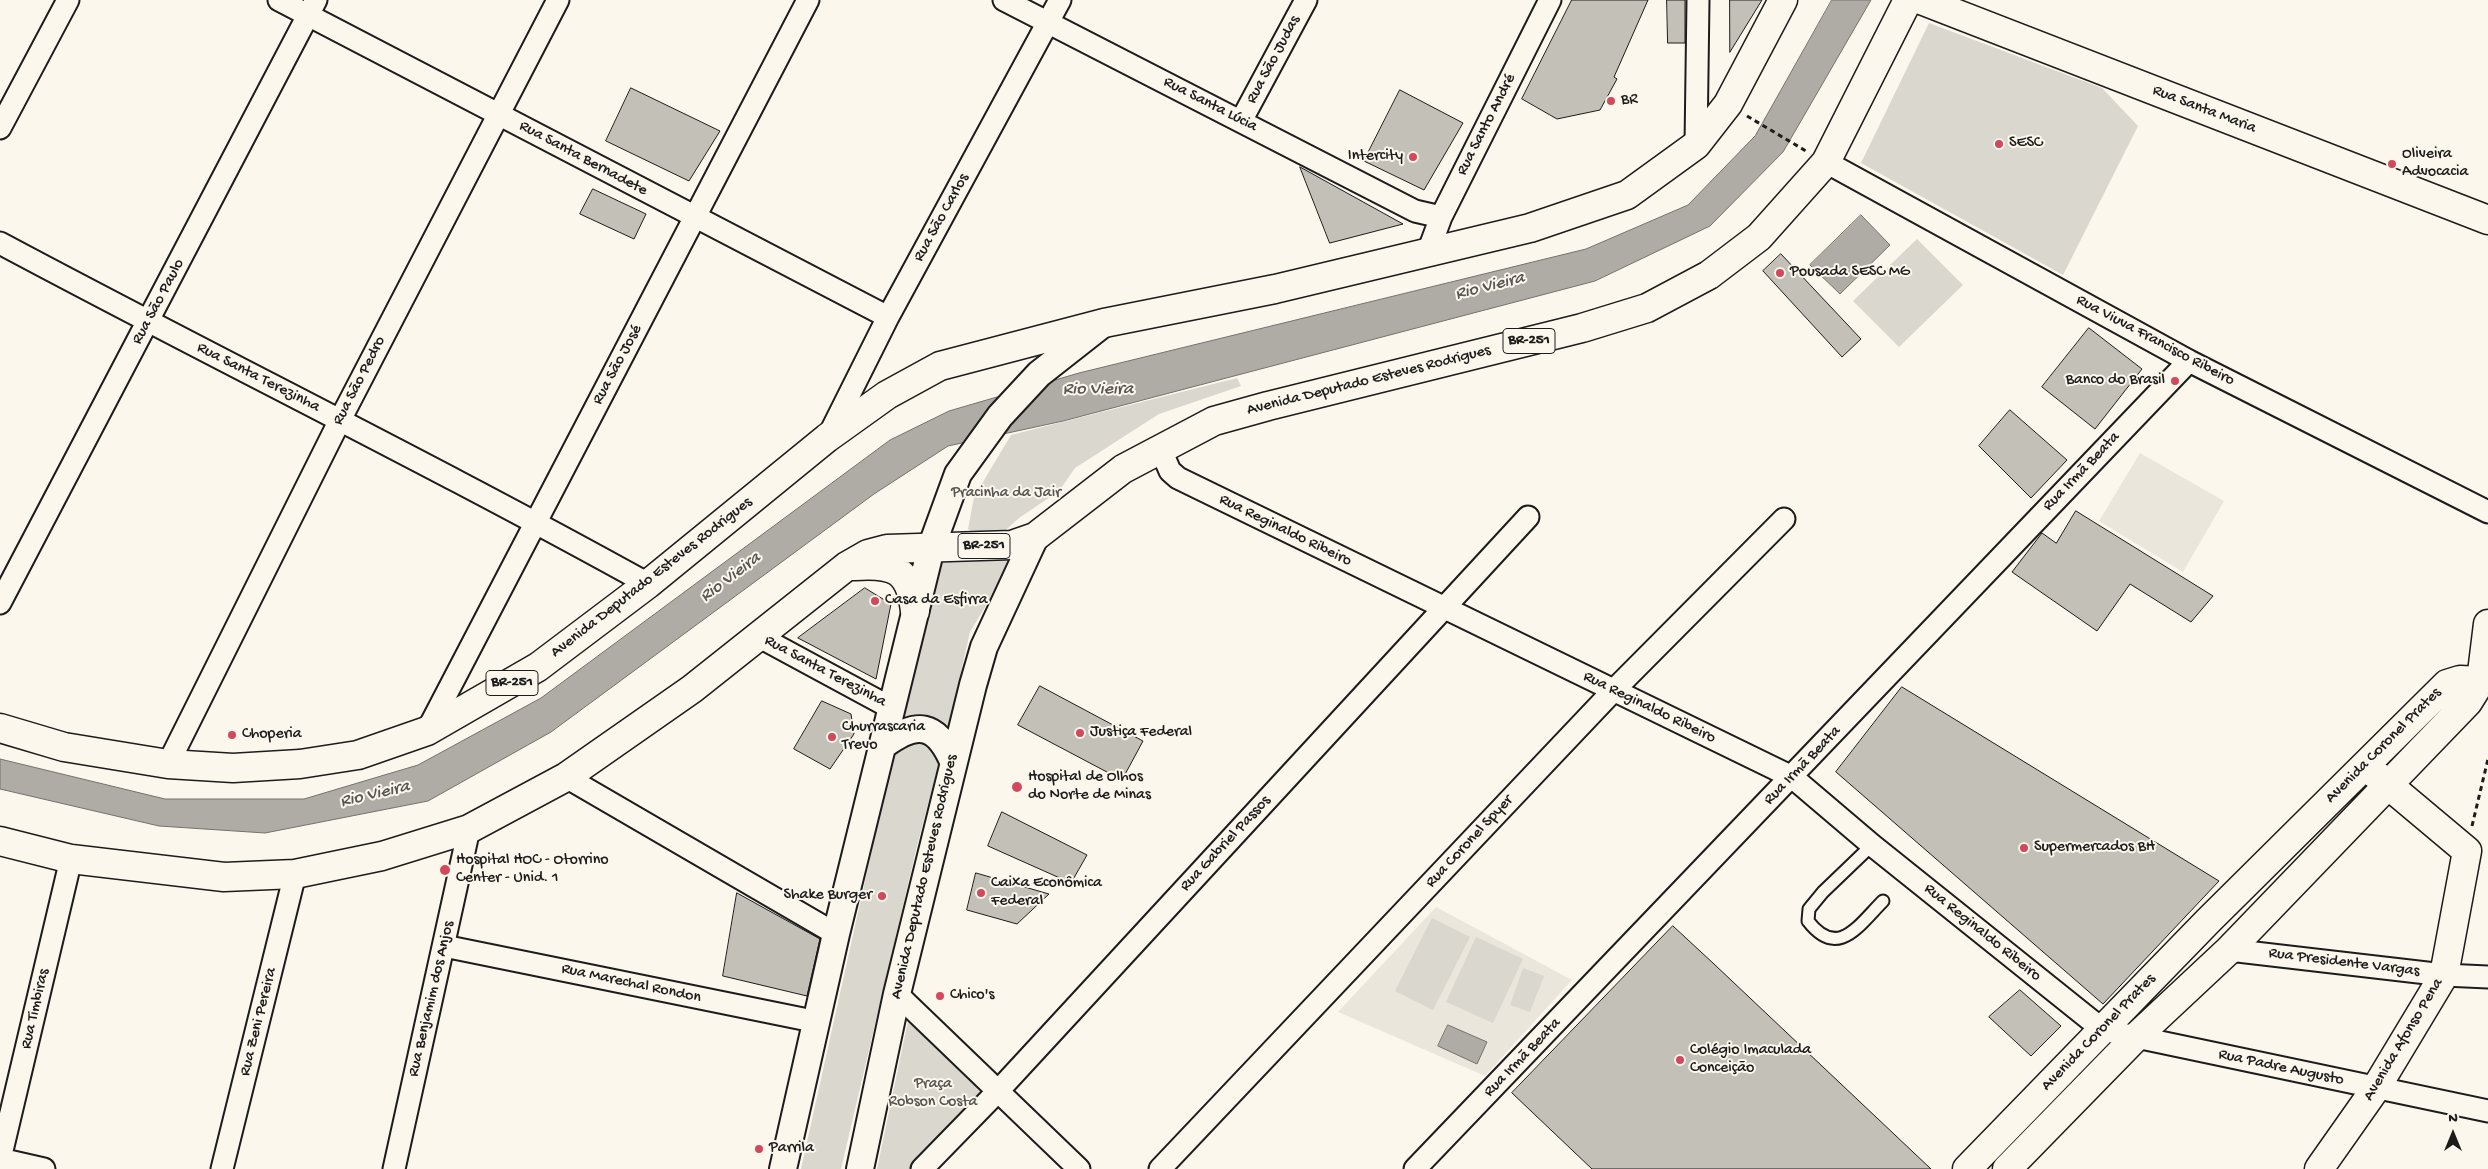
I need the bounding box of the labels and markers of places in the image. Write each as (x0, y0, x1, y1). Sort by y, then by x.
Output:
place label: BR (1621, 91, 1638, 111)
marker: BR (1605, 95, 1617, 107)
place label: SESC (2009, 134, 2042, 154)
marker: SESC (1993, 138, 2005, 150)
place label: Oliveira Advocacia (2402, 145, 2468, 183)
place label: Intercity (1348, 147, 1403, 167)
marker: Intercity (1407, 151, 1419, 163)
marker: Oliveira Advocacia (2386, 158, 2398, 170)
place label: Pousada SESC MG (1790, 263, 1910, 283)
marker: Pousada SESC MG (1774, 267, 1786, 279)
place label: Banco do Brasil (2066, 371, 2165, 391)
marker: Banco do Brasil (2169, 375, 2181, 387)
place label: Casa da Esfirra (885, 591, 988, 611)
marker: Casa da Esfirra (869, 595, 881, 607)
place label: Churrascaria Trevo (842, 718, 925, 756)
place label: Justiça Federal (1090, 723, 1192, 743)
place label: Choperia (242, 725, 302, 745)
marker: Justiça Federal (1074, 727, 1086, 739)
marker: Choperia (226, 729, 238, 741)
marker: Churrascaria Trevo (826, 731, 838, 743)
place label: Hospital de Olhos do Norte de Minas (1028, 768, 1151, 806)
marker: Hospital de Olhos do Norte de Minas (1010, 780, 1024, 794)
place label: Supermercados BH (2034, 838, 2155, 858)
marker: Supermercados BH (2018, 842, 2030, 854)
place label: Hospital HOC - Otorrino Center - Unid. 1 (456, 851, 609, 889)
marker: Hospital HOC - Otorrino Center - Unid. 1 (438, 863, 452, 877)
place label: Caixa Econômica Federal (991, 874, 1102, 912)
place label: Shake Burger (784, 886, 872, 906)
marker: Caixa Econômica Federal (975, 887, 987, 899)
marker: Shake Burger (876, 890, 888, 902)
place label: Chico's (950, 986, 994, 1006)
marker: Chico's (934, 990, 946, 1002)
place label: Colégio Imaculada Conceição (1690, 1041, 1811, 1079)
marker: Colégio Imaculada Conceição (1674, 1054, 1686, 1066)
place label: Parrila (769, 1139, 814, 1159)
marker: Parrila (753, 1143, 765, 1155)

